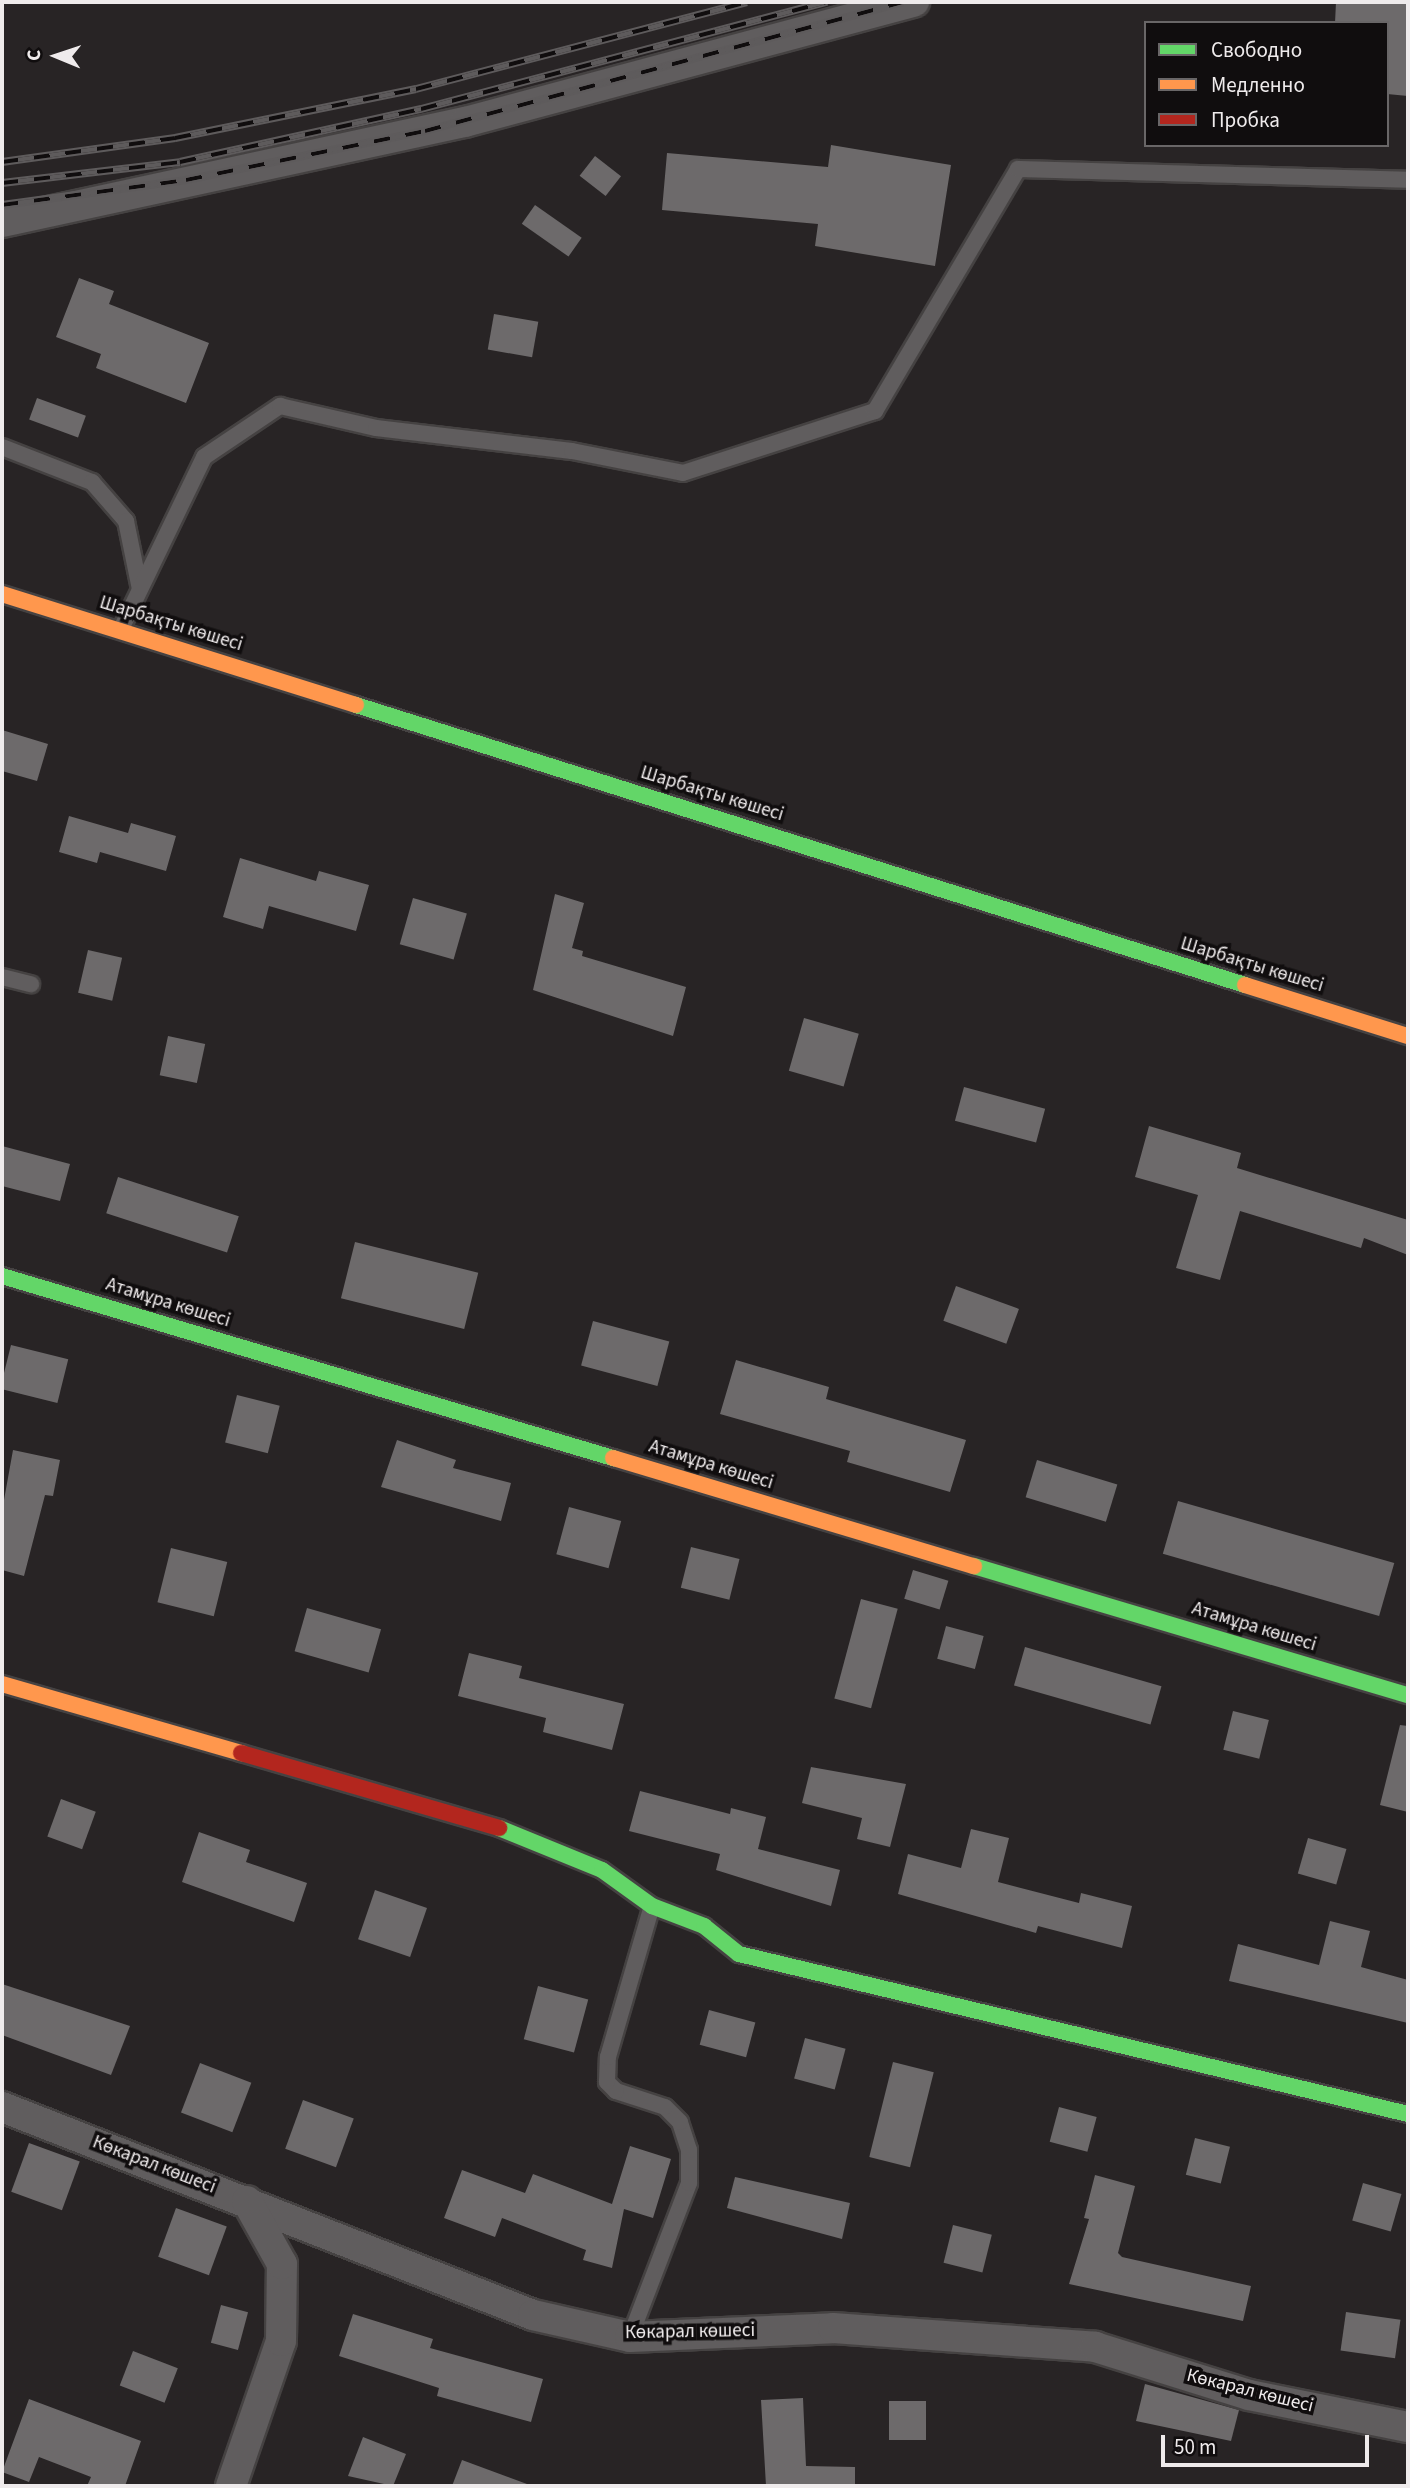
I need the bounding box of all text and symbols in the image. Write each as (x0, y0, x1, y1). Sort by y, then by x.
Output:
north arrow (21, 21, 91, 91)
legend (1144, 21, 1389, 147)
text: Свободно (1211, 35, 1302, 65)
text: С (21, 49, 48, 61)
text: Медленно (1211, 70, 1305, 100)
text: Пробка (1211, 105, 1280, 135)
street label: Шарбақты көшесі (97, 591, 245, 657)
street label: Шарбақты көшесі (638, 761, 786, 827)
street label: Шарбақты көшесі (1178, 932, 1326, 998)
street label: Атамұра көшесі (103, 1273, 233, 1333)
street label: Атамұра көшесі (646, 1435, 776, 1495)
street label: Атамұра көшесі (1189, 1597, 1319, 1657)
street label: Көкарал көшесі (89, 2131, 219, 2199)
street label: Көкарал көшесі (625, 2319, 755, 2345)
street label: Көкарал көшесі (1184, 2364, 1316, 2418)
scale bar (1165, 2422, 1373, 2466)
text: 50 m (1174, 2432, 1216, 2462)

